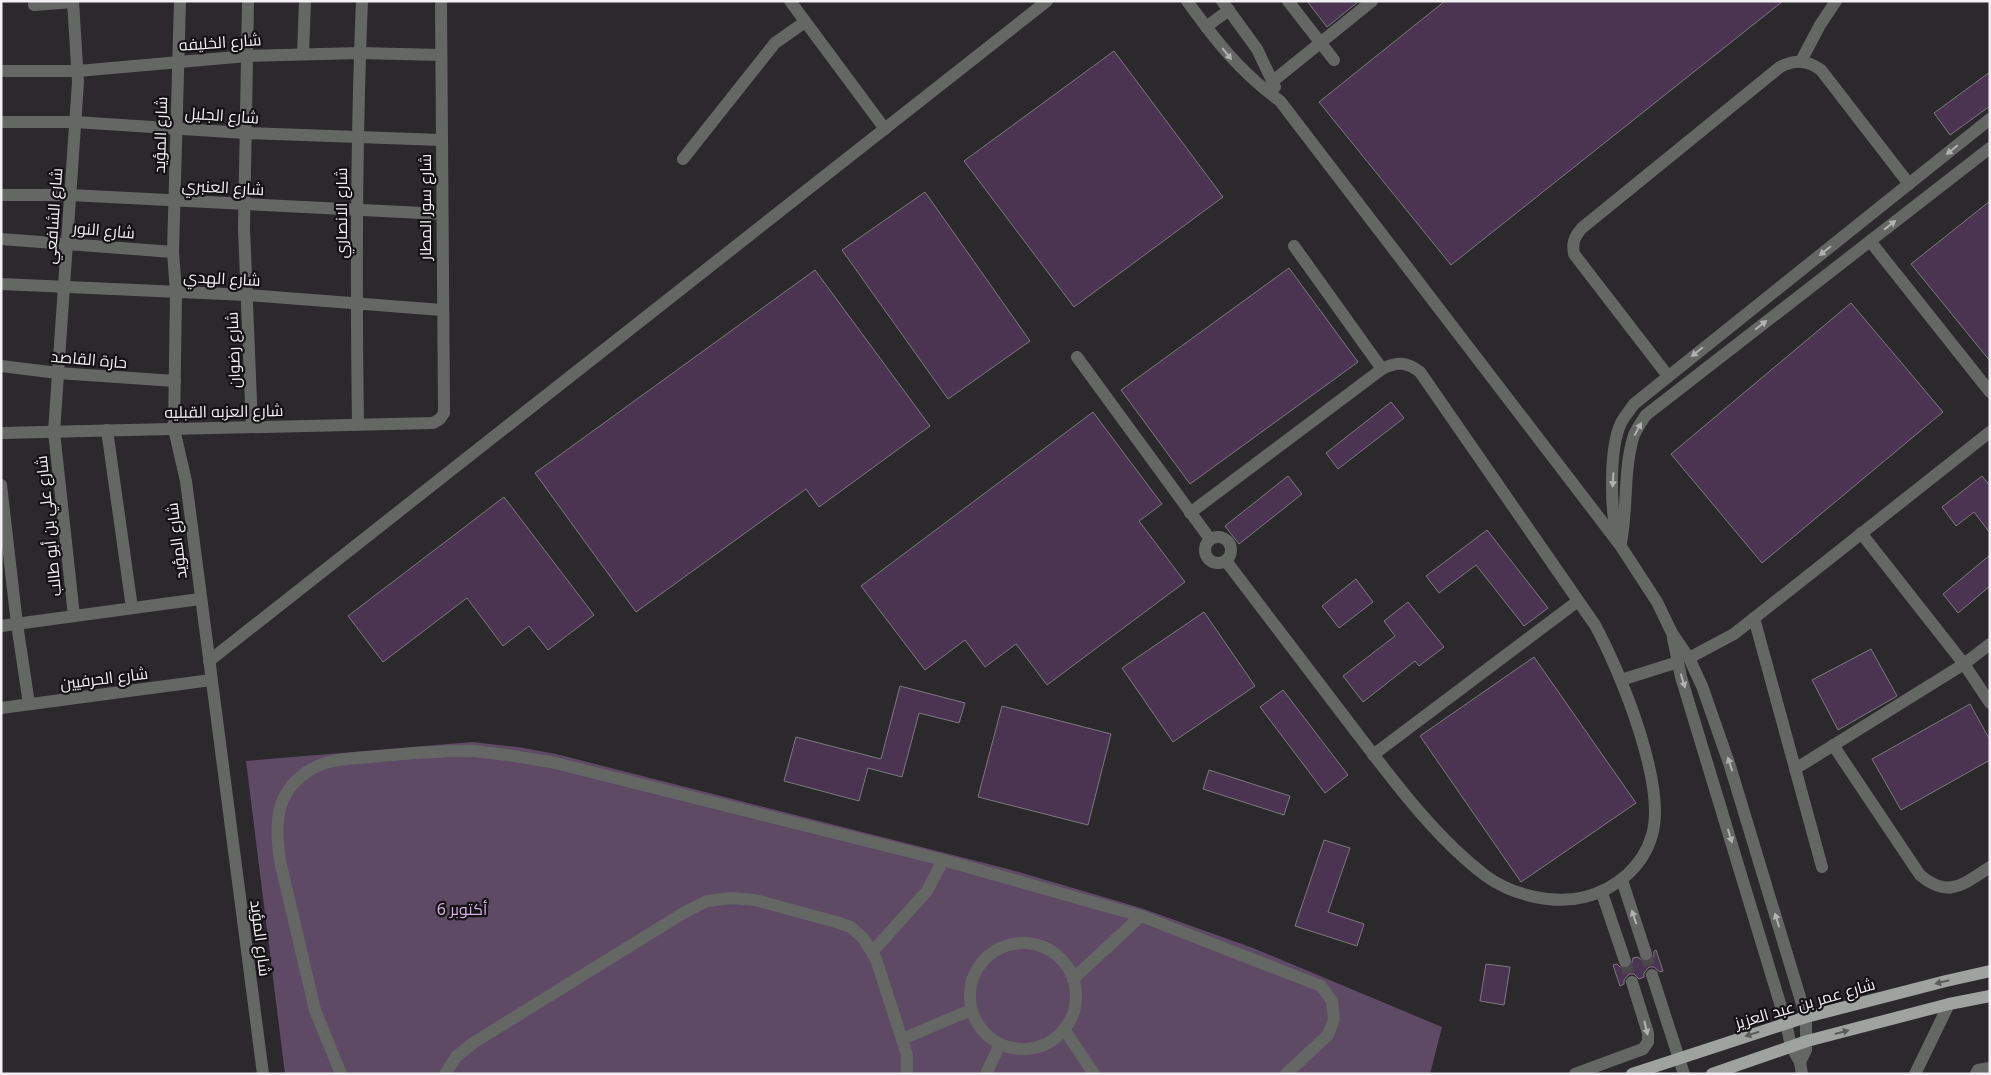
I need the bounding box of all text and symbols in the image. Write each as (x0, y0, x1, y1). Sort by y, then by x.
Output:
street label: شارع الخليفه (178, 28, 262, 57)
one-way arrow (1222, 47, 1233, 60)
street label: شارع المؤيد (148, 96, 173, 174)
street label: شارع الجليل (184, 101, 260, 130)
one-way arrow (1945, 144, 1958, 155)
street label: شارع سور المطار (414, 154, 437, 261)
street label: شارع الشافعي (39, 167, 70, 265)
street label: شارع الانصاري (330, 168, 355, 258)
street label: شارع العنبري (181, 174, 265, 203)
street label: شارع النور (71, 216, 136, 245)
one-way arrow (1883, 220, 1896, 231)
one-way arrow (1818, 245, 1831, 256)
street label: شارع الهدي (183, 265, 261, 294)
street label: شارع رضوان (221, 311, 246, 389)
one-way arrow (1755, 319, 1768, 330)
street label: حارة القاصد (50, 345, 128, 373)
one-way arrow (1691, 347, 1704, 358)
street label: شارع العزبه القبليه (164, 399, 284, 424)
one-way arrow (1634, 421, 1642, 436)
street label: شارع علي بن أبو طالب (30, 454, 69, 597)
one-way arrow (1609, 472, 1617, 488)
street label: شارع المؤيد (160, 501, 193, 580)
street label: شارع الحرفيين (59, 662, 149, 695)
one-way arrow (1679, 673, 1687, 688)
one-way arrow (1725, 757, 1733, 772)
one-way arrow (1727, 829, 1735, 844)
park label: 6 أكتوبر (437, 898, 487, 920)
street label: شارع المؤيد (244, 899, 277, 978)
one-way arrow (1630, 909, 1638, 924)
one-way arrow (1772, 912, 1780, 927)
street label: شارع عمر بن عبد العزيز (1731, 972, 1878, 1035)
one-way arrow (1935, 978, 1950, 986)
one-way arrow (1642, 1020, 1650, 1036)
one-way arrow (1834, 1028, 1849, 1036)
one-way arrow (1744, 1031, 1759, 1039)

